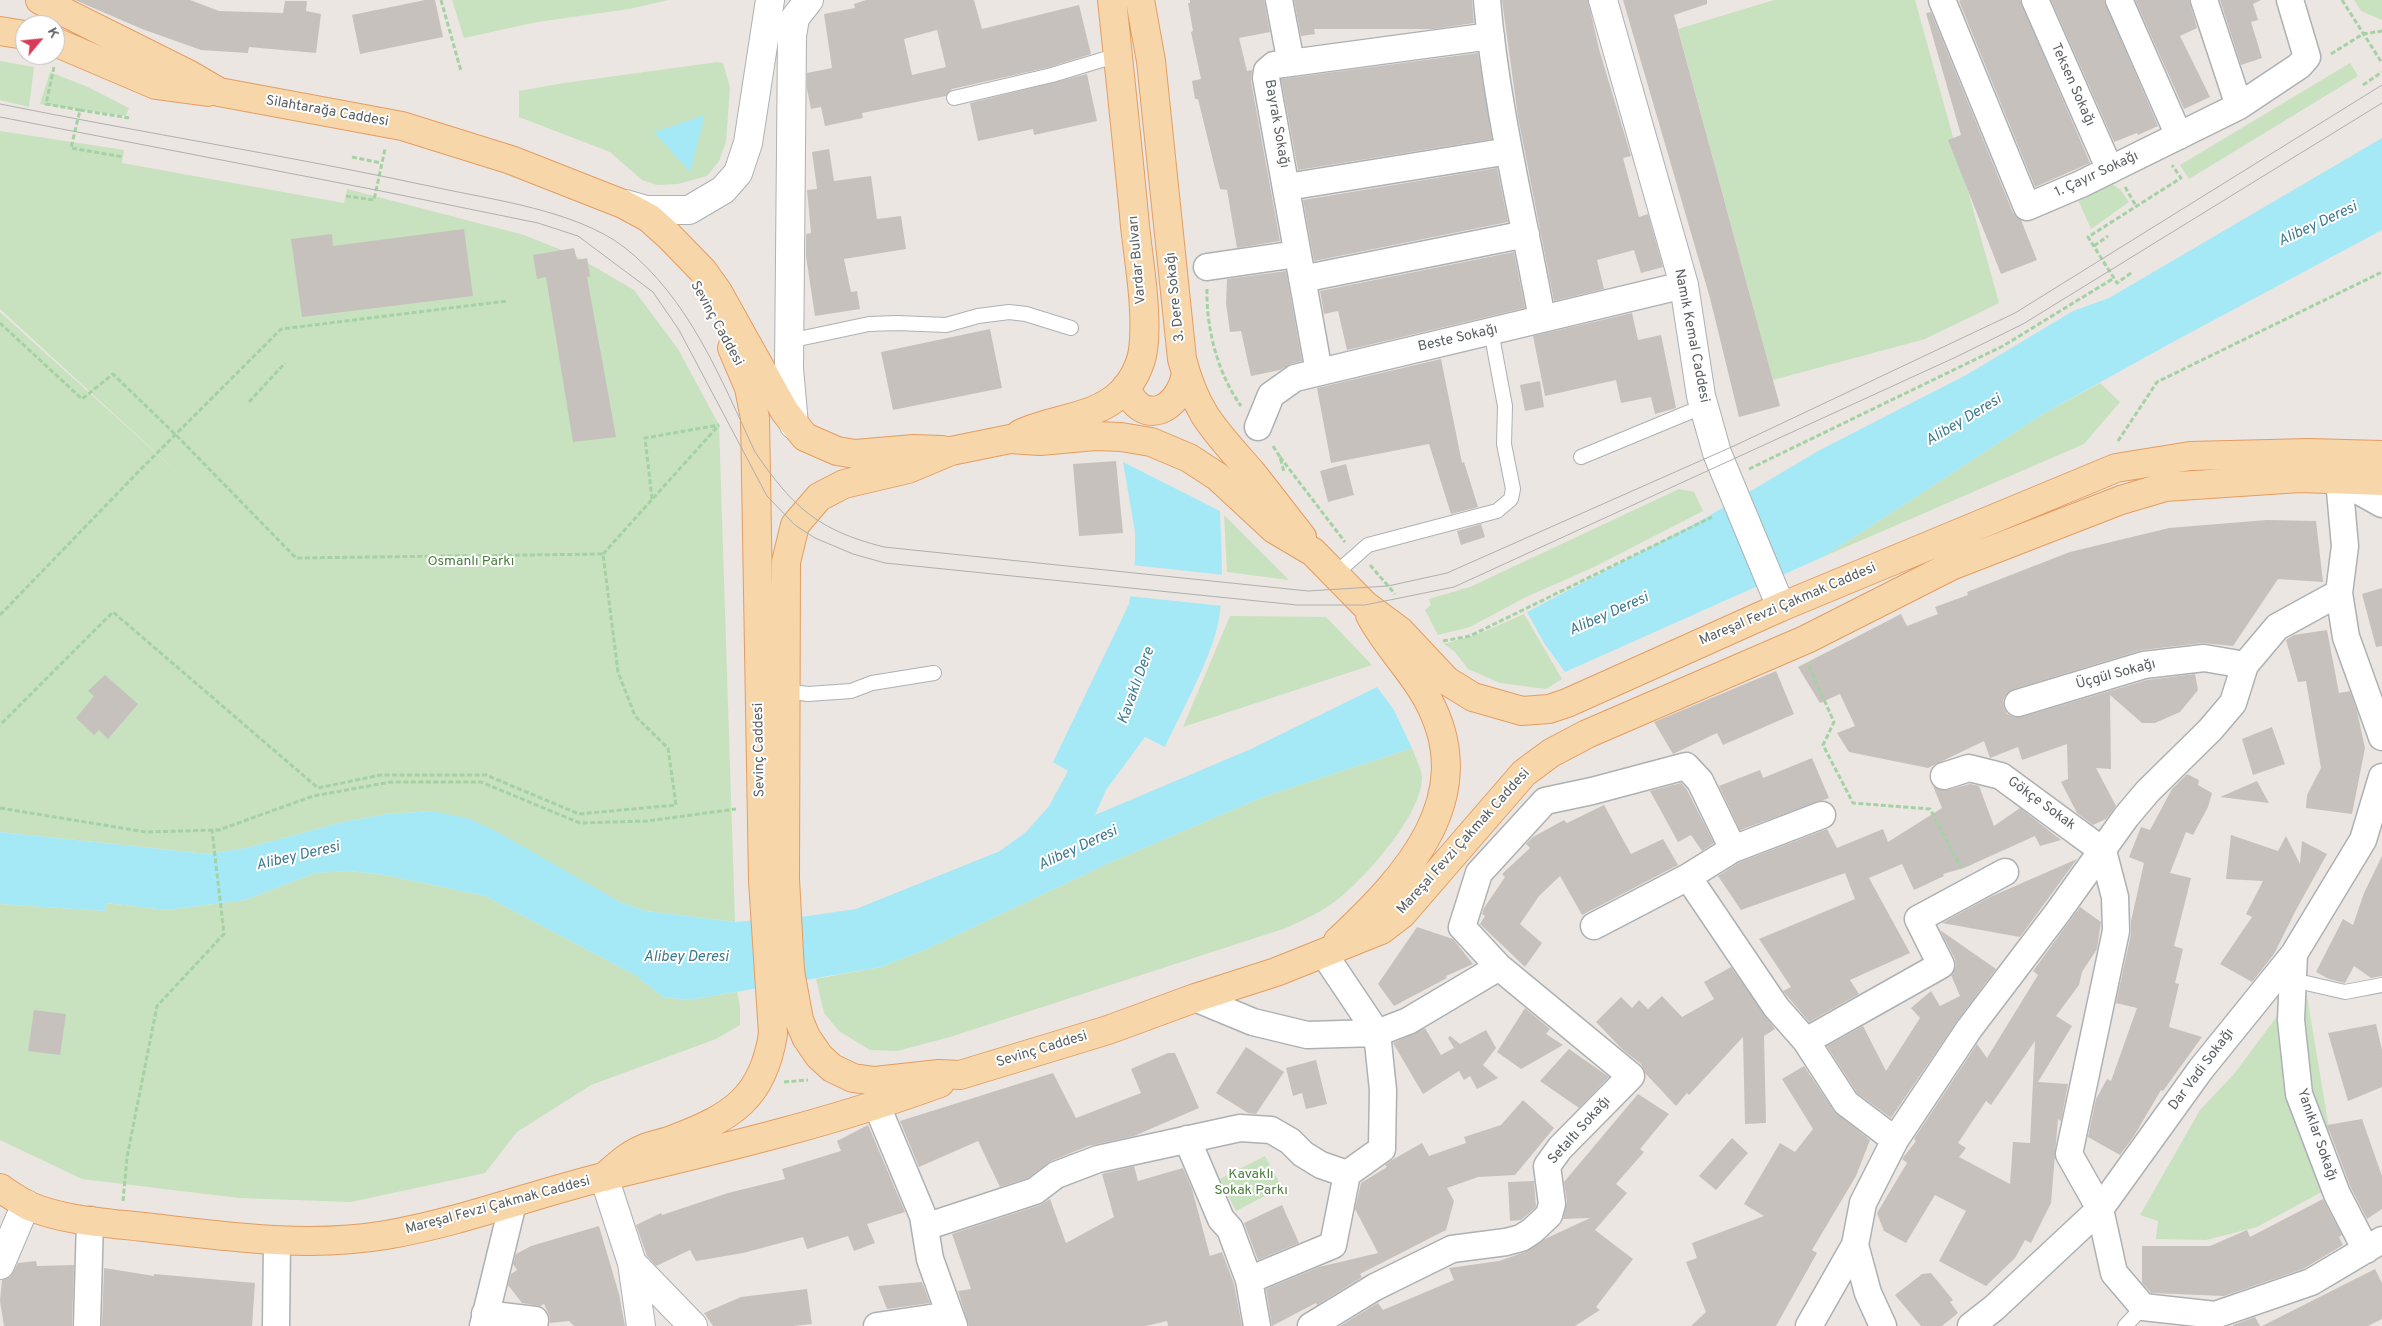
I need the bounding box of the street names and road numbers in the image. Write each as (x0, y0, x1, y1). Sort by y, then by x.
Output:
street label: Teksen Sokağı (2046, 41, 2098, 129)
street label: Bayrak Sokağı (1260, 78, 1292, 170)
street label: Silahtarağa Caddesi (264, 93, 390, 131)
street label: 1. Çayır Sokağı (2053, 148, 2141, 202)
street label: Vardar Bulvarı (1126, 215, 1150, 305)
street label: 3. Dere Sokağı (1163, 251, 1189, 343)
street label: Namık Kemal Caddesi (1670, 268, 1712, 404)
street label: Sevinç Caddesi (686, 279, 746, 369)
street label: Beste Sokağı (1417, 322, 1499, 356)
street label: Mareşal Fevzi Çakmak Caddesi (1697, 560, 1879, 650)
street label: Üçgül Sokağı (2074, 656, 2158, 694)
street label: Sevinç Caddesi (751, 703, 769, 797)
street label: Mareşal Fevzi Çakmak Caddesi (1394, 766, 1534, 918)
street label: Gökçe Sokak (2004, 774, 2078, 834)
street label: Dar Vadi Sokağı (2166, 1026, 2238, 1114)
street label: Sevinç Caddesi (994, 1028, 1090, 1072)
street label: Yanıklar Sokağı (2292, 1087, 2340, 1183)
street label: Setaltı Sokağı (1545, 1094, 1615, 1168)
street label: Mareşal Fevzi Çakmak Caddesi (404, 1173, 592, 1239)

